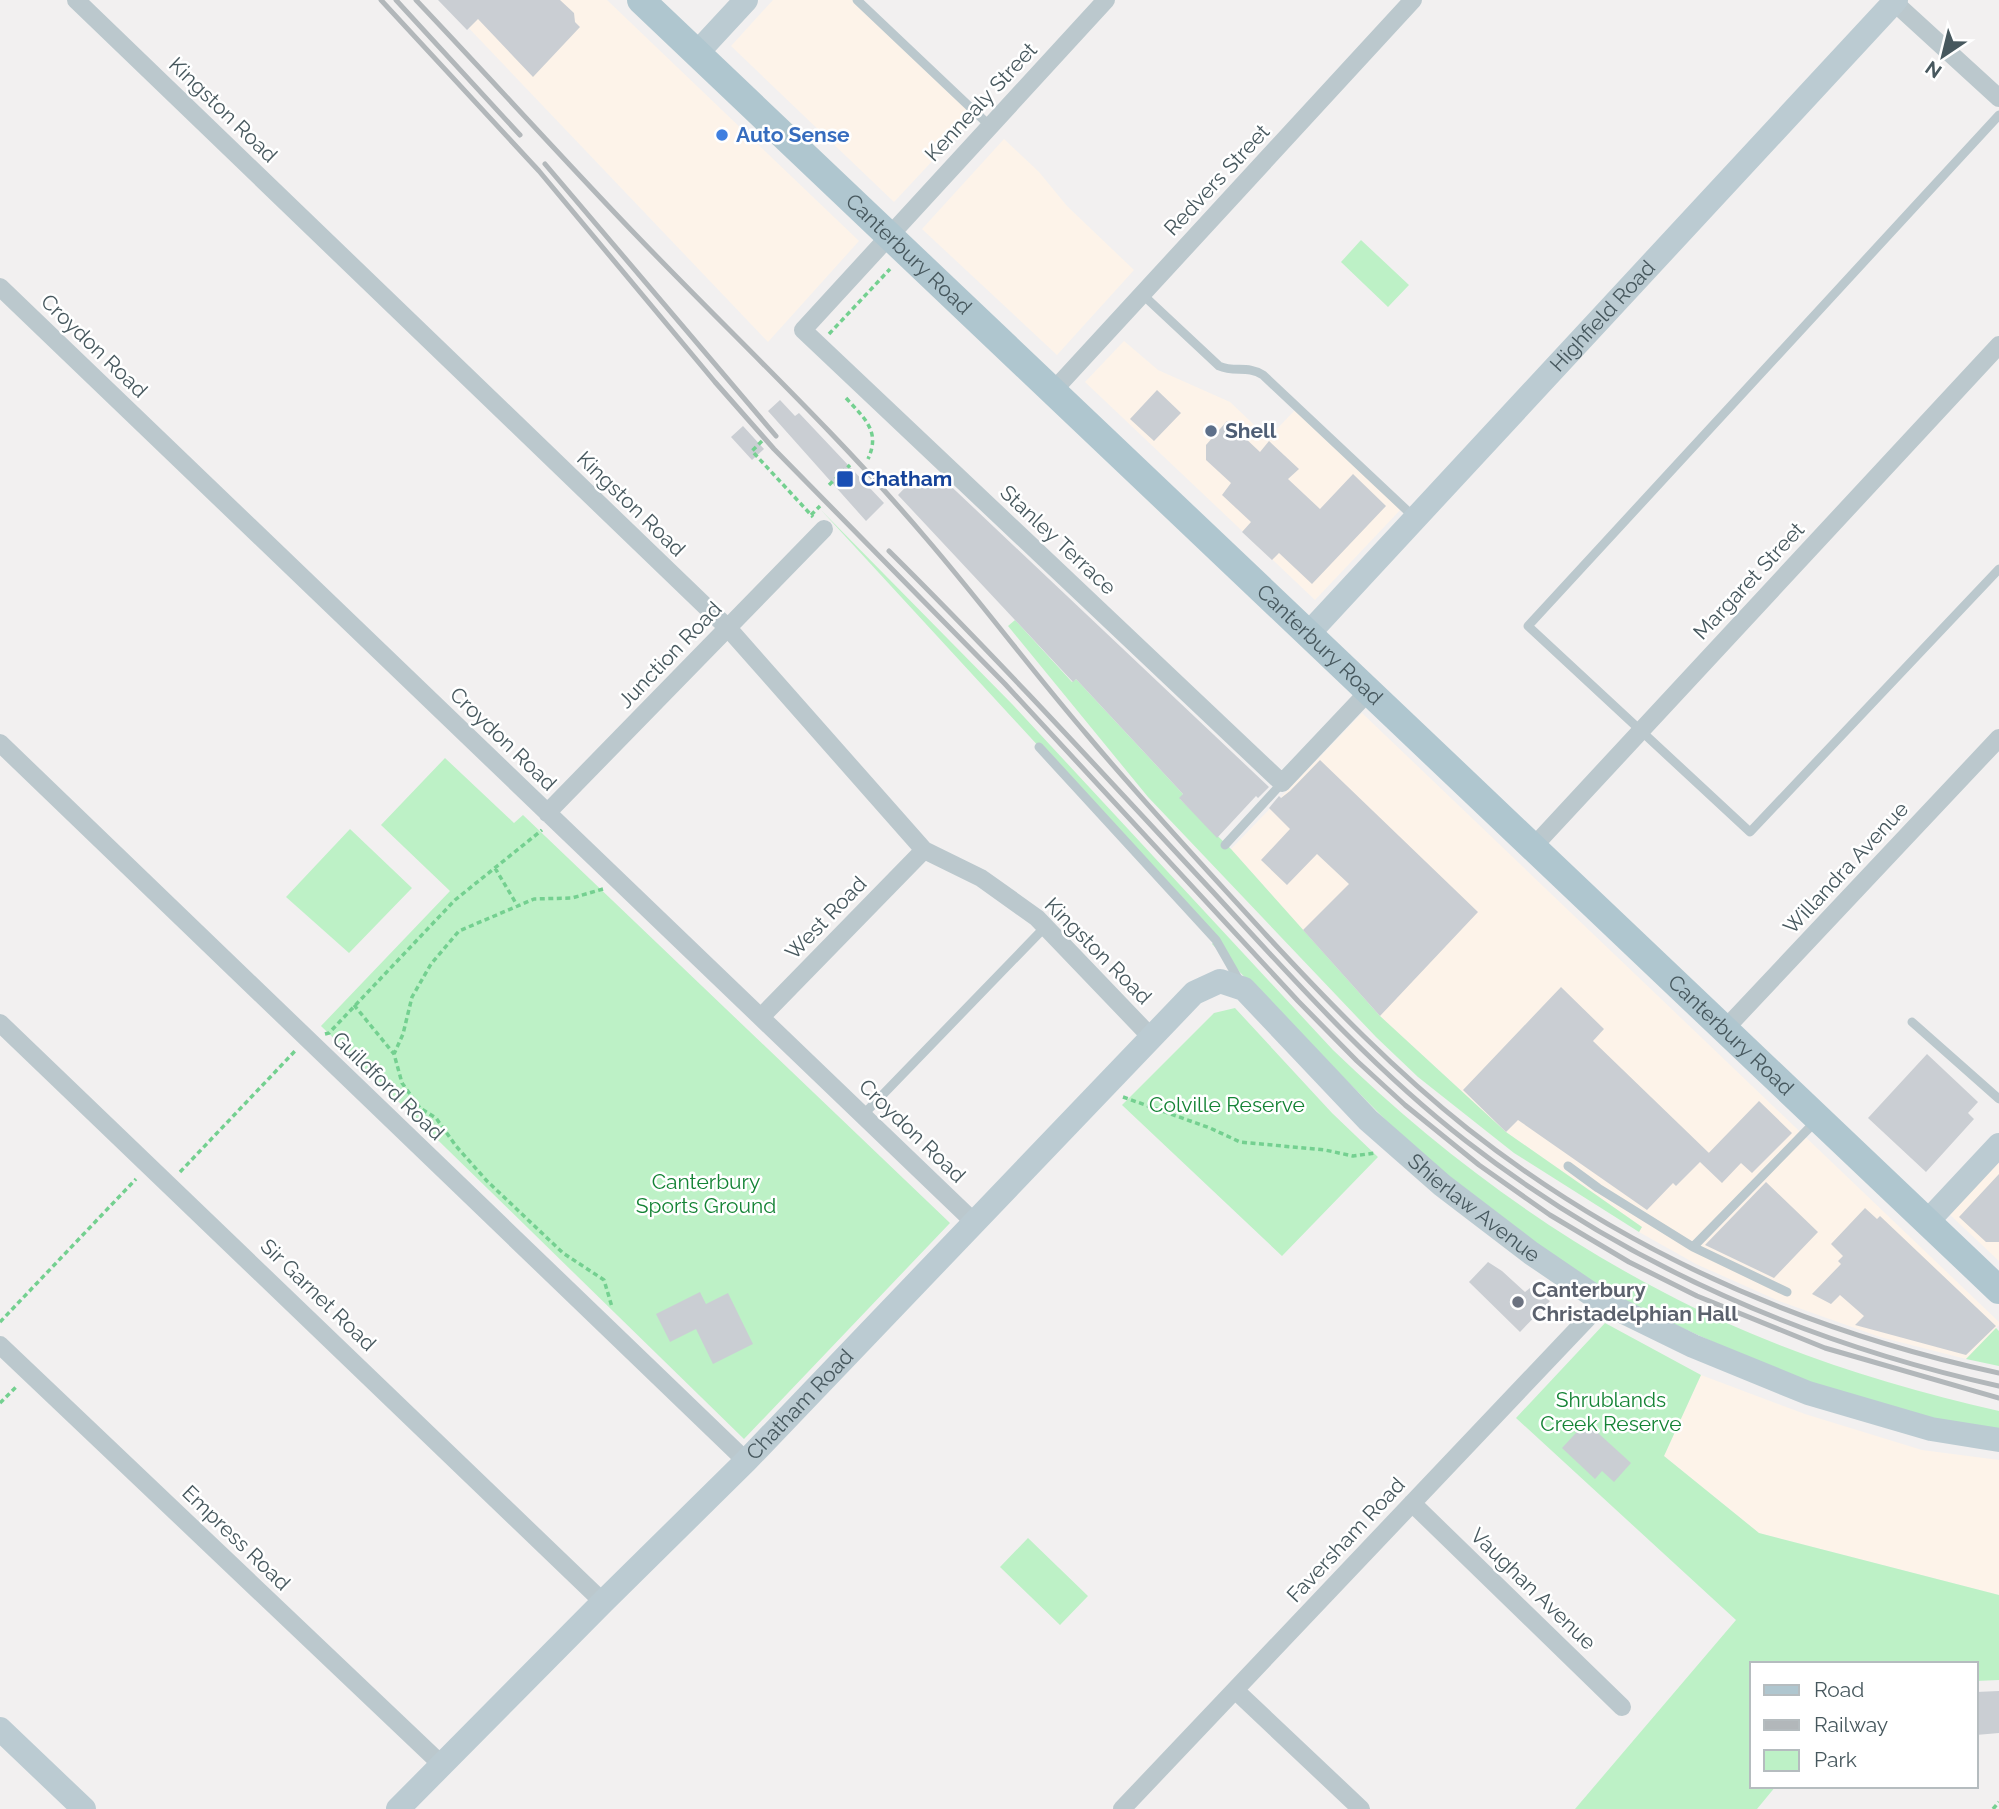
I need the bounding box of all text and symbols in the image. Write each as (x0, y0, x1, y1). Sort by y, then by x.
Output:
north arrow (1908, 21, 1978, 91)
street label: Kennealy Street (919, 37, 1042, 166)
street label: Kingston Road (164, 52, 283, 168)
text: N (1921, 57, 1945, 83)
street label: Redvers Street (1159, 119, 1275, 240)
place label: Auto Sense (736, 122, 850, 147)
marker: Auto Sense (714, 127, 730, 143)
street label: Canterbury Road (841, 188, 977, 319)
street label: Highfield Road (1545, 255, 1660, 377)
street label: Croydon Road (36, 289, 153, 403)
place label: Shell (1225, 418, 1277, 443)
marker: Shell (1203, 423, 1219, 439)
street label: Kingston Road (572, 446, 691, 562)
place label: Chatham (861, 466, 952, 491)
marker: Chatham (835, 469, 855, 489)
street label: Stanley Terrace (995, 480, 1121, 600)
street label: Margaret Street (1688, 517, 1809, 644)
street label: Canterbury Road (1252, 579, 1388, 710)
street label: Junction Road (613, 596, 727, 713)
street label: Croydon Road (445, 682, 562, 796)
street label: Willandra Avenue (1778, 796, 1913, 939)
street label: West Road (780, 871, 871, 964)
street label: Kingston Road (1040, 892, 1157, 1009)
street label: Canterbury Road (1663, 969, 1799, 1100)
street label: Guildford Road (327, 1026, 449, 1145)
street label: Croydon Road (854, 1074, 971, 1188)
park label: Colville Reserve (1149, 1092, 1305, 1117)
street label: Shierlaw Avenue (1403, 1148, 1545, 1267)
park label: Canterbury Sports Ground (636, 1169, 776, 1218)
street label: Sir Garnet Road (255, 1233, 381, 1356)
place label: Canterbury Christadelphian Hall (1532, 1277, 1738, 1326)
marker: Canterbury Christadelphian Hall (1510, 1294, 1526, 1310)
street label: Chatham Road (741, 1344, 858, 1465)
park label: Shrublands Creek Reserve (1540, 1387, 1682, 1436)
street label: Faversham Road (1281, 1472, 1410, 1607)
street label: Empress Road (177, 1480, 295, 1595)
street label: Vaughan Avenue (1466, 1523, 1601, 1655)
legend (1750, 1662, 1978, 1788)
text: Road (1814, 1677, 1864, 1702)
text: Railway (1814, 1712, 1888, 1737)
text: Park (1814, 1747, 1857, 1772)

